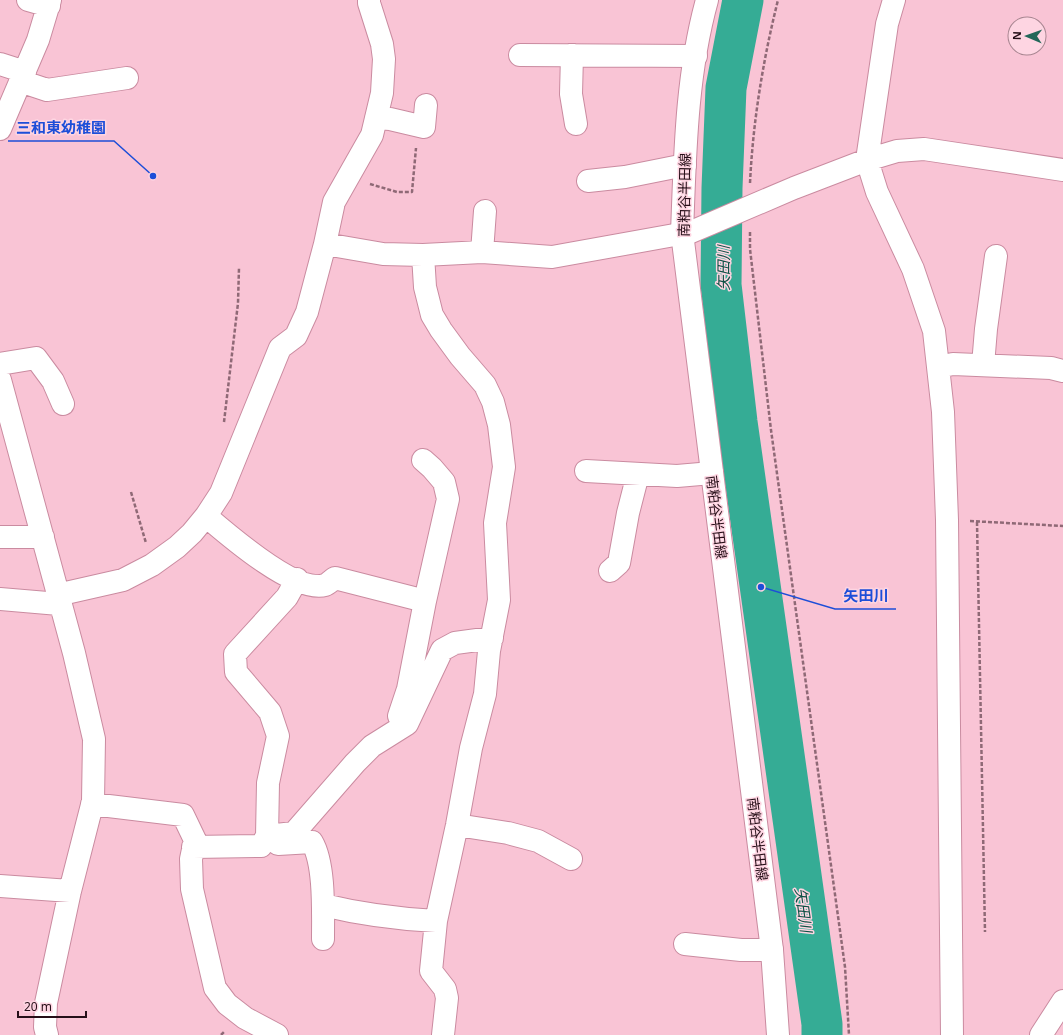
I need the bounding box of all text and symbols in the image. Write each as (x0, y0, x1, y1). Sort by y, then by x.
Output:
north arrow (1007, 16, 1047, 56)
text: N (1009, 31, 1024, 40)
callout: 三和東幼稚園 (8, 114, 114, 141)
text: 三和東幼稚園 (16, 117, 106, 137)
street label: 南粕谷半田線 (674, 153, 694, 237)
water label: 矢田川 (713, 244, 733, 291)
street label: 南粕谷半田線 (702, 474, 732, 560)
callout: 矢田川 (835, 582, 896, 609)
text: 矢田川 (843, 585, 889, 605)
street label: 南粕谷半田線 (743, 796, 773, 882)
water label: 矢田川 (791, 886, 817, 936)
scale bar (18, 993, 86, 1019)
text: 20 m (24, 998, 52, 1015)

